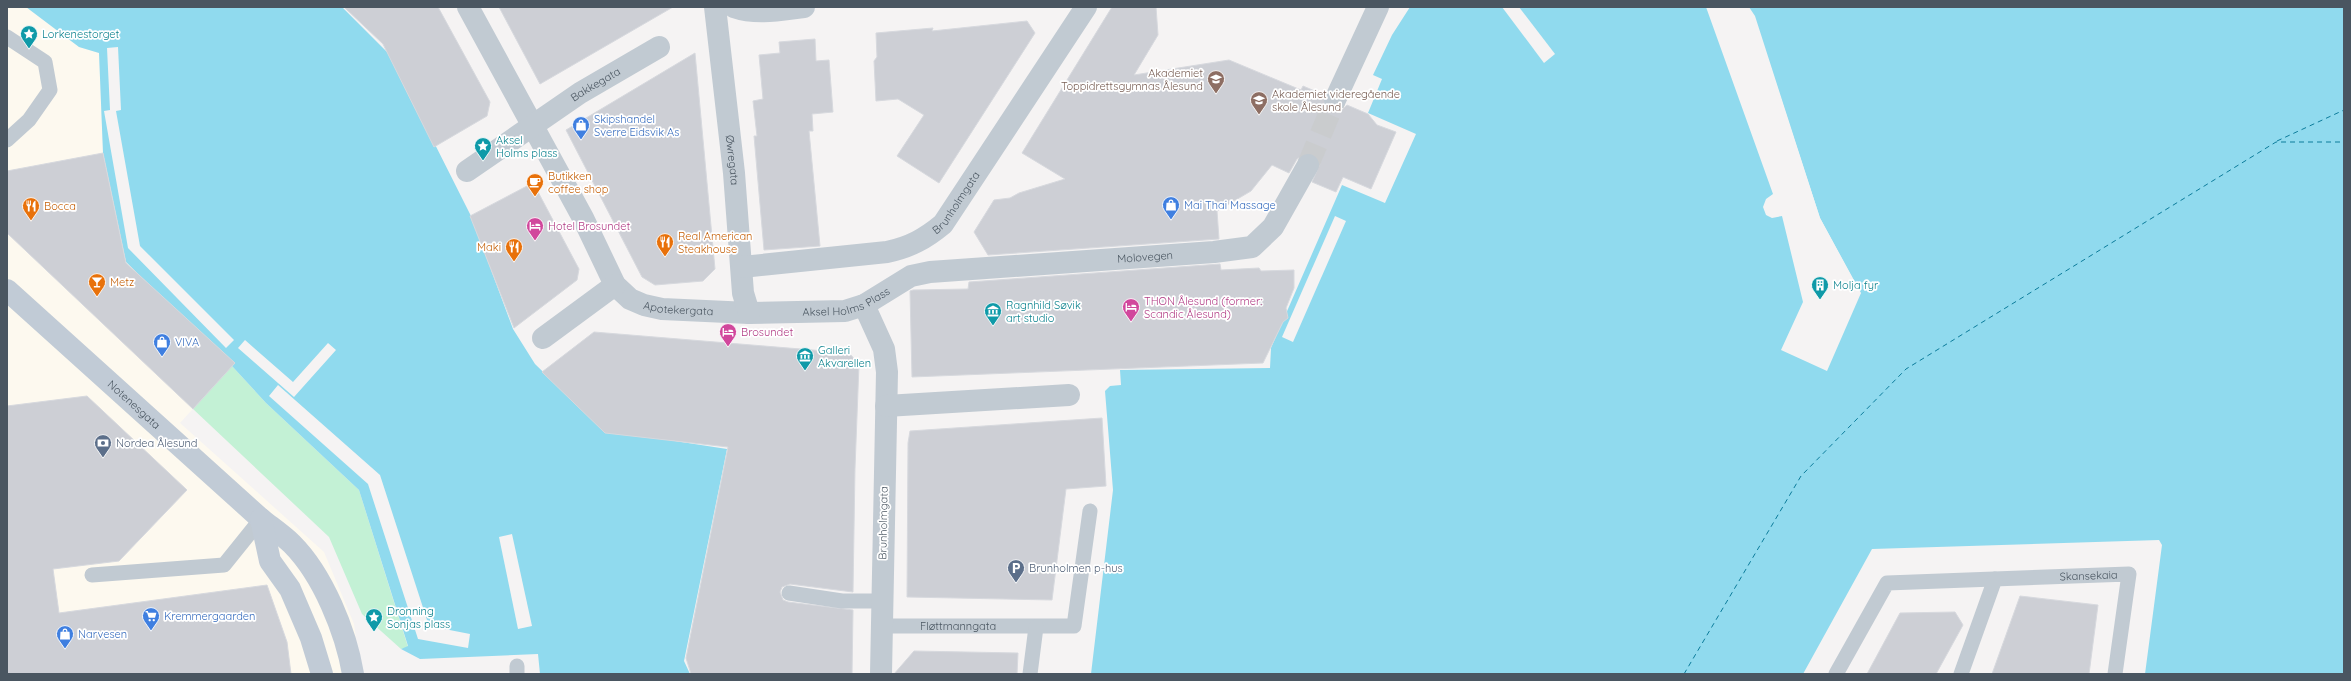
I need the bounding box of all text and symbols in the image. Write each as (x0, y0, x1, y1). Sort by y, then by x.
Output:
place icon: Lorkenestorget (19, 24, 39, 49)
place label: Lorkenestorget (42, 27, 120, 41)
street label: Bakkegata (568, 64, 623, 104)
place label: Akademiet Toppidrettsgymnas Ålesund (1061, 66, 1203, 93)
school or university icon: Akademiet Toppidrettsgymnas Ålesund (1206, 69, 1226, 94)
place label: Akademiet videregående skole Ålesund (1272, 87, 1400, 114)
school or university icon: Akademiet videregående skole Ålesund (1249, 90, 1269, 115)
place label: Skipshandel Sverre Eidsvik As (594, 112, 679, 139)
shop icon: Skipshandel Sverre Eidsvik As (571, 115, 591, 140)
place label: Aksel Holms plass (496, 133, 557, 160)
street label: Øwregata (723, 134, 742, 186)
place icon: Aksel Holms plass (473, 136, 493, 161)
place label: Butikken coffee shop (548, 169, 609, 196)
street label: Brunholmgata (929, 169, 983, 237)
cafe icon: Butikken coffee shop (525, 172, 545, 197)
shop icon: Mai Thai Massage (1161, 195, 1181, 220)
restaurant icon: Bocca (21, 196, 41, 221)
place label: Mai Thai Massage (1184, 198, 1276, 212)
place label: Bocca (44, 199, 76, 213)
hotel icon: Hotel Brosundet (525, 216, 545, 241)
place label: Hotel Brosundet (548, 219, 630, 233)
place label: Real American Steakhouse (678, 229, 752, 256)
restaurant icon: Real American Steakhouse (655, 232, 675, 257)
restaurant icon: Maki (504, 237, 524, 262)
place label: Maki (477, 240, 501, 254)
street label: Molovegen (1117, 248, 1173, 266)
bar icon: Metz (87, 272, 107, 297)
place label: Metz (110, 275, 134, 289)
building icon: Molja fyr (1810, 275, 1830, 300)
place label: Molja fyr (1833, 278, 1879, 292)
street label: Aksel Holms Plass (802, 284, 892, 319)
place label: THON Ålesund (former: Scandic Ålesund) (1144, 294, 1262, 321)
hotel icon: THON Ålesund (former: Scandic Ålesund) (1121, 297, 1141, 322)
street label: Apotekergata (642, 298, 714, 318)
place label: Ragnhild Søvik art studio (1006, 298, 1081, 325)
museum icon: Ragnhild Søvik art studio (983, 301, 1003, 326)
hotel icon: Brosundet (718, 322, 738, 347)
place label: Brosundet (741, 325, 793, 339)
shop icon: VIVA (152, 332, 172, 357)
place label: VIVA (175, 335, 199, 349)
place label: Galleri Akvarellen (818, 343, 871, 370)
museum icon: Galleri Akvarellen (795, 346, 815, 371)
street label: Notenesgata (105, 377, 163, 432)
bank icon: Nordea Ålesund (93, 433, 113, 458)
place label: Nordea Ålesund (116, 436, 197, 450)
street label: Brunholmgata (875, 486, 891, 560)
parking icon: Brunholmen p-hus (1006, 558, 1026, 583)
place label: Brunholmen p-hus (1029, 561, 1123, 575)
street label: Skansekaia (2059, 567, 2118, 584)
place label: Dronning Sonjas plass (387, 604, 450, 631)
supermarket icon: Kremmergaarden (141, 606, 161, 631)
place icon: Dronning Sonjas plass (364, 607, 384, 632)
place label: Kremmergaarden (164, 609, 255, 623)
street label: Fløttmanngata (920, 619, 996, 633)
shop icon: Narvesen (55, 624, 75, 649)
place label: Narvesen (78, 627, 127, 641)

